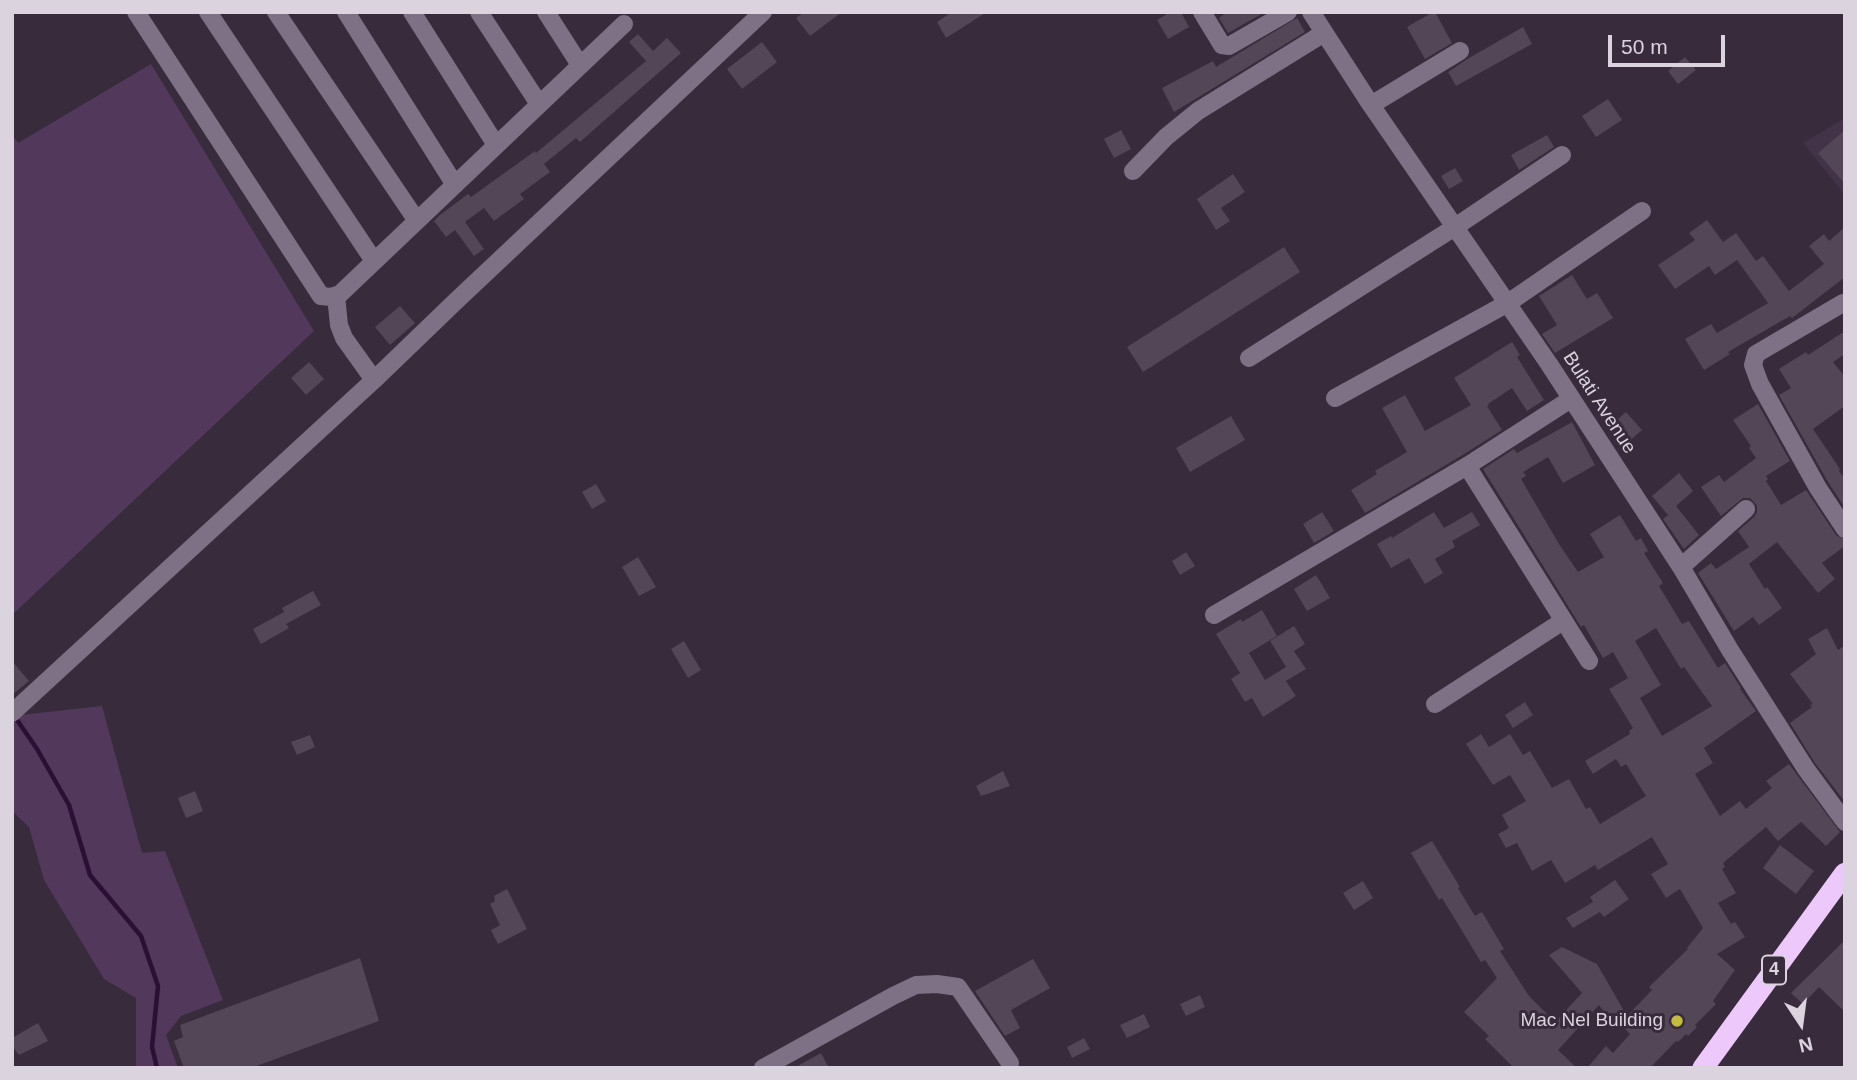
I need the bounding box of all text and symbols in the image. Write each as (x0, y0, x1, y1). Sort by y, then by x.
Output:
scale bar (1612, 21, 1729, 65)
text: 50 m (1621, 35, 1668, 58)
street label: Bulati Avenue (1558, 348, 1640, 458)
road number: 4 (1762, 956, 1786, 985)
north arrow (1766, 989, 1836, 1059)
place label: Mac Nel Building (1520, 1010, 1663, 1032)
marker: Mac Nel Building (1669, 1013, 1685, 1029)
text: N (1797, 1033, 1815, 1057)

